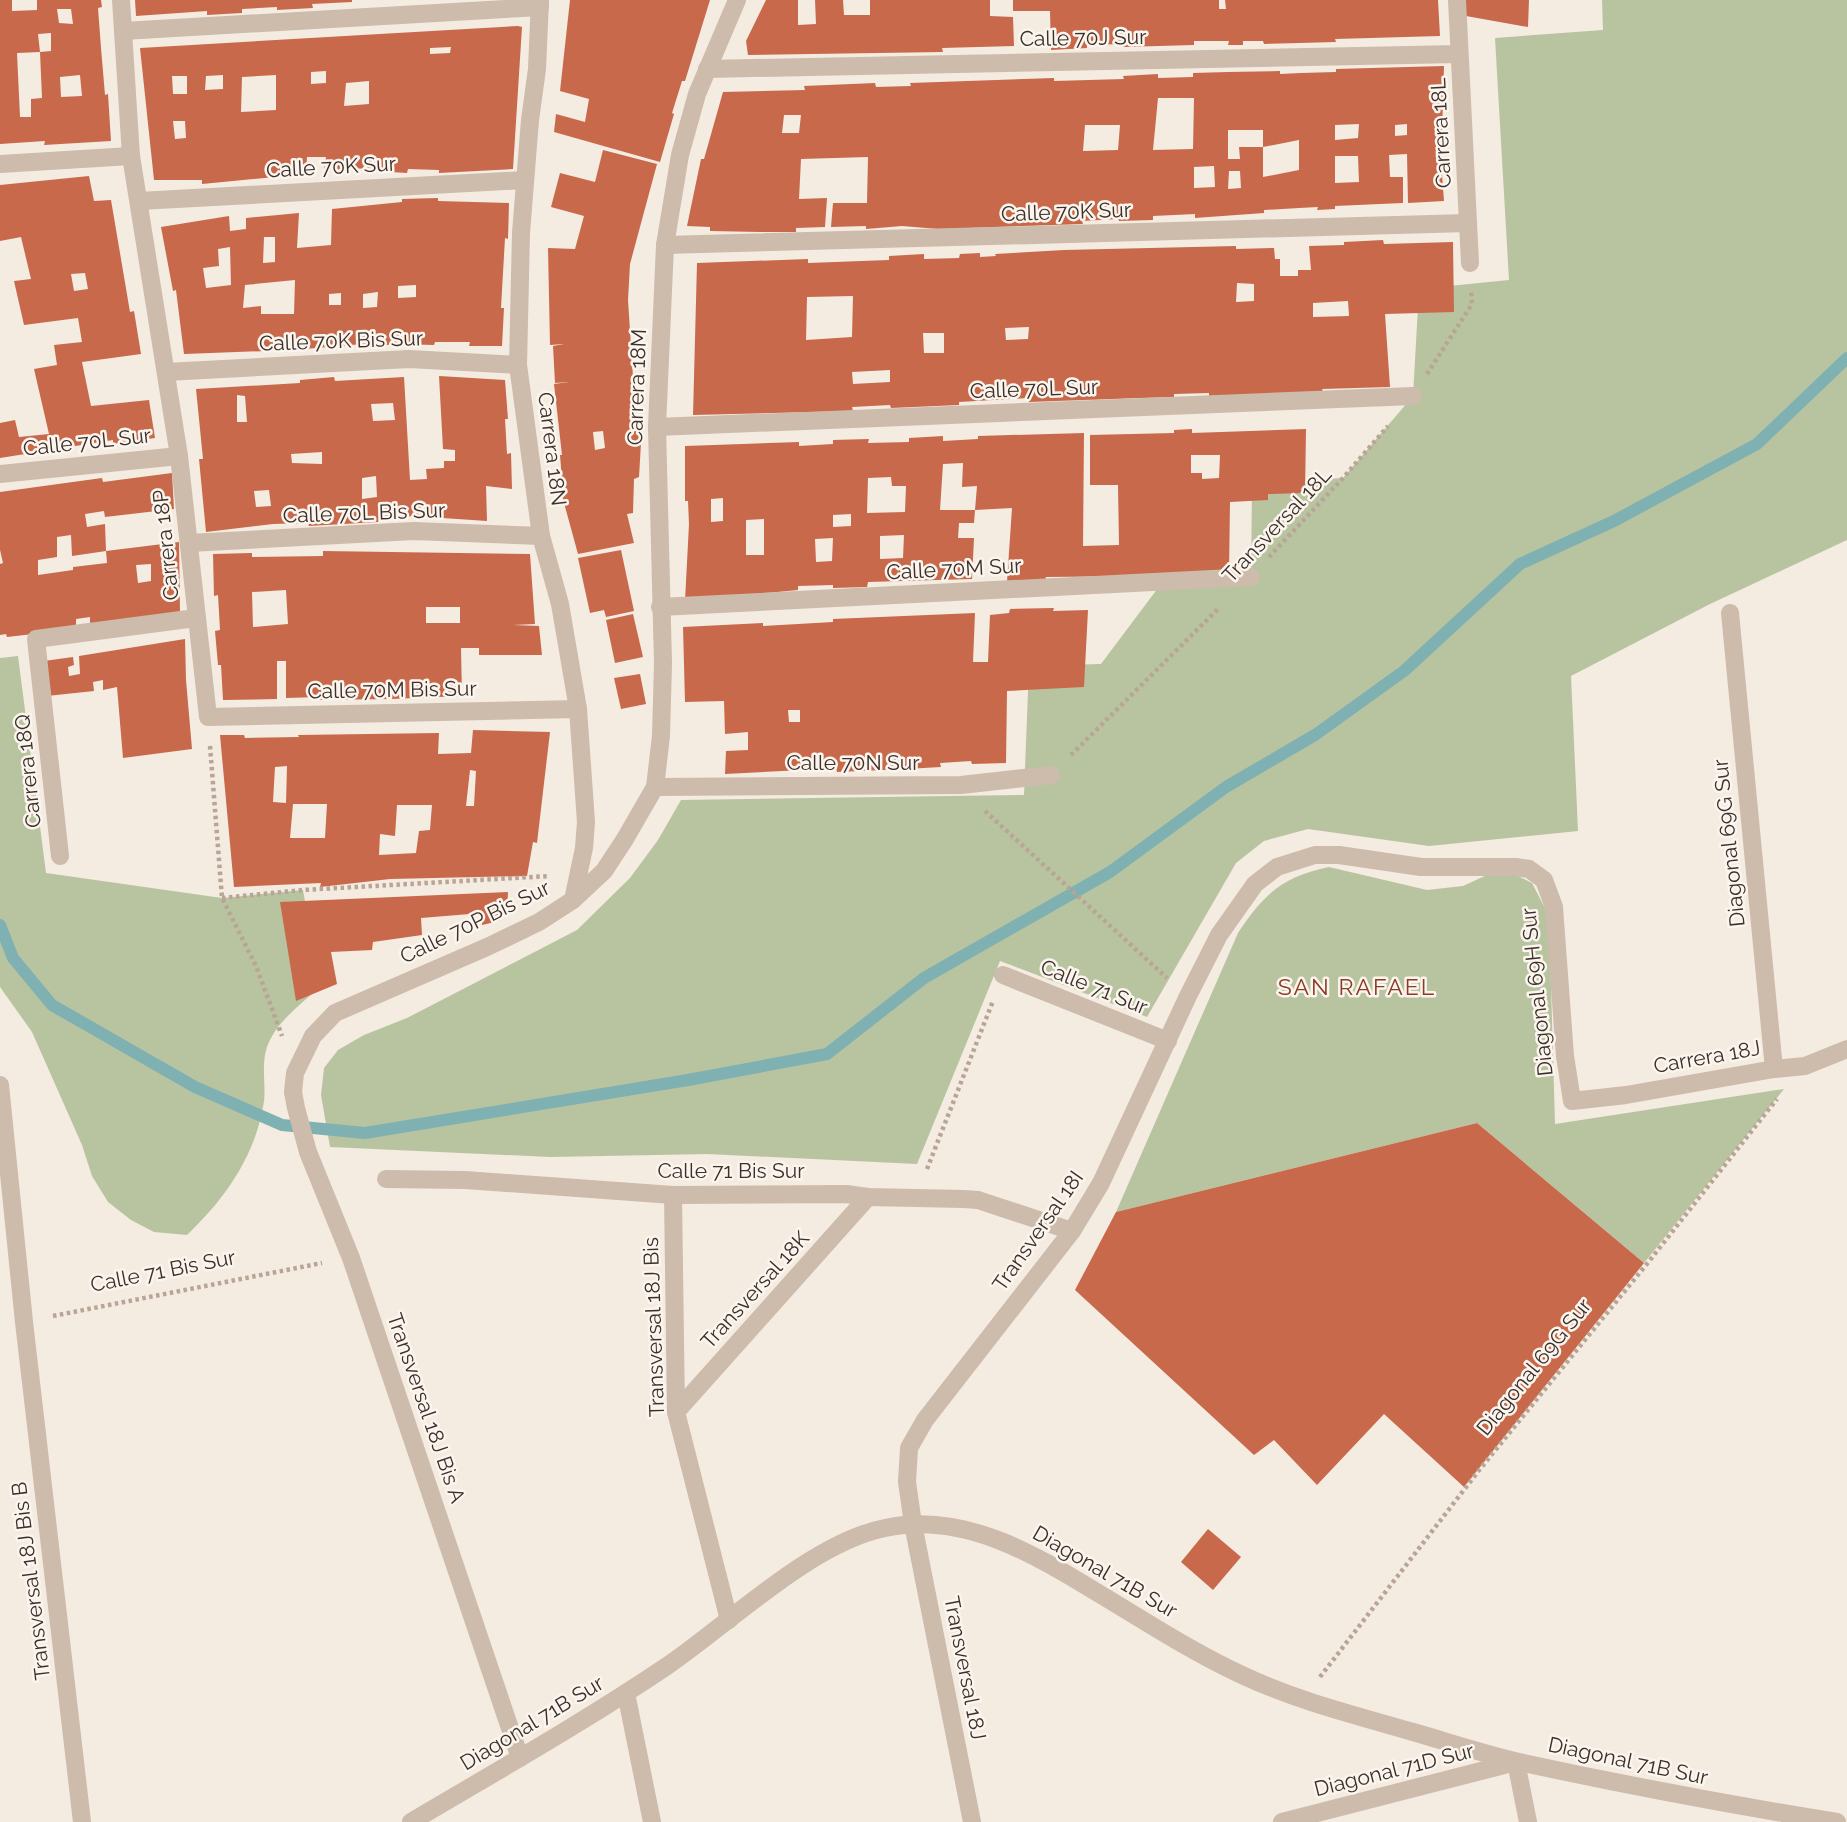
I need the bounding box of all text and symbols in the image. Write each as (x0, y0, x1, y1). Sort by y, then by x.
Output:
street label: Calle 70J Sur (1019, 24, 1147, 51)
street label: Carrera 18L (1425, 77, 1456, 189)
street label: Calle 70K Sur (265, 151, 397, 182)
street label: Calle 70K Sur (1001, 197, 1132, 226)
street label: Calle 70K Bis Sur (258, 325, 424, 356)
street label: Carrera 18M (622, 328, 651, 446)
street label: Calle 70L Sur (969, 374, 1099, 403)
street label: Carrera 18N (533, 391, 572, 507)
street label: Calle 70L Sur (22, 422, 153, 461)
street label: Transversal 18L (1217, 462, 1336, 587)
street label: Carrera 18P (147, 488, 184, 602)
street label: Calle 70L Bis Sur (282, 497, 446, 528)
street label: Calle 70M Sur (886, 552, 1023, 585)
street label: Calle 70M Bis Sur (307, 676, 478, 703)
street label: Carrera 18Q (9, 713, 46, 829)
street label: Calle 70N Sur (786, 750, 920, 775)
street label: Diagonal 69G Sur (1707, 757, 1750, 928)
street label: Calle 70P Bis Sur (396, 874, 554, 969)
street label: Diagonal 69H Sur (1515, 906, 1558, 1077)
street label: Calle 71 Sur (1037, 954, 1152, 1020)
district label: SAN RAFAEL (1278, 973, 1436, 1000)
street label: Carrera 18J (1651, 1035, 1762, 1078)
street label: Calle 71 Bis Sur (657, 1158, 805, 1183)
street label: Transversal 18I (987, 1166, 1088, 1296)
street label: Transversal 18K (695, 1225, 814, 1354)
street label: Transversal 18J Bis (638, 1237, 669, 1417)
street label: Calle 71 Bis Sur (88, 1244, 238, 1297)
street label: Diagonal 69G Sur (1471, 1293, 1597, 1440)
street label: Transversal 18J Bis A (382, 1310, 471, 1506)
street label: Transversal 18J Bis B (6, 1481, 55, 1682)
street label: Diagonal 71B Sur (1029, 1520, 1183, 1623)
street label: Transversal 18J (939, 1594, 992, 1742)
street label: Diagonal 71B Sur (456, 1670, 608, 1775)
street label: Diagonal 71B Sur (1546, 1731, 1711, 1790)
street label: Diagonal 71D Sur (1311, 1737, 1477, 1801)

